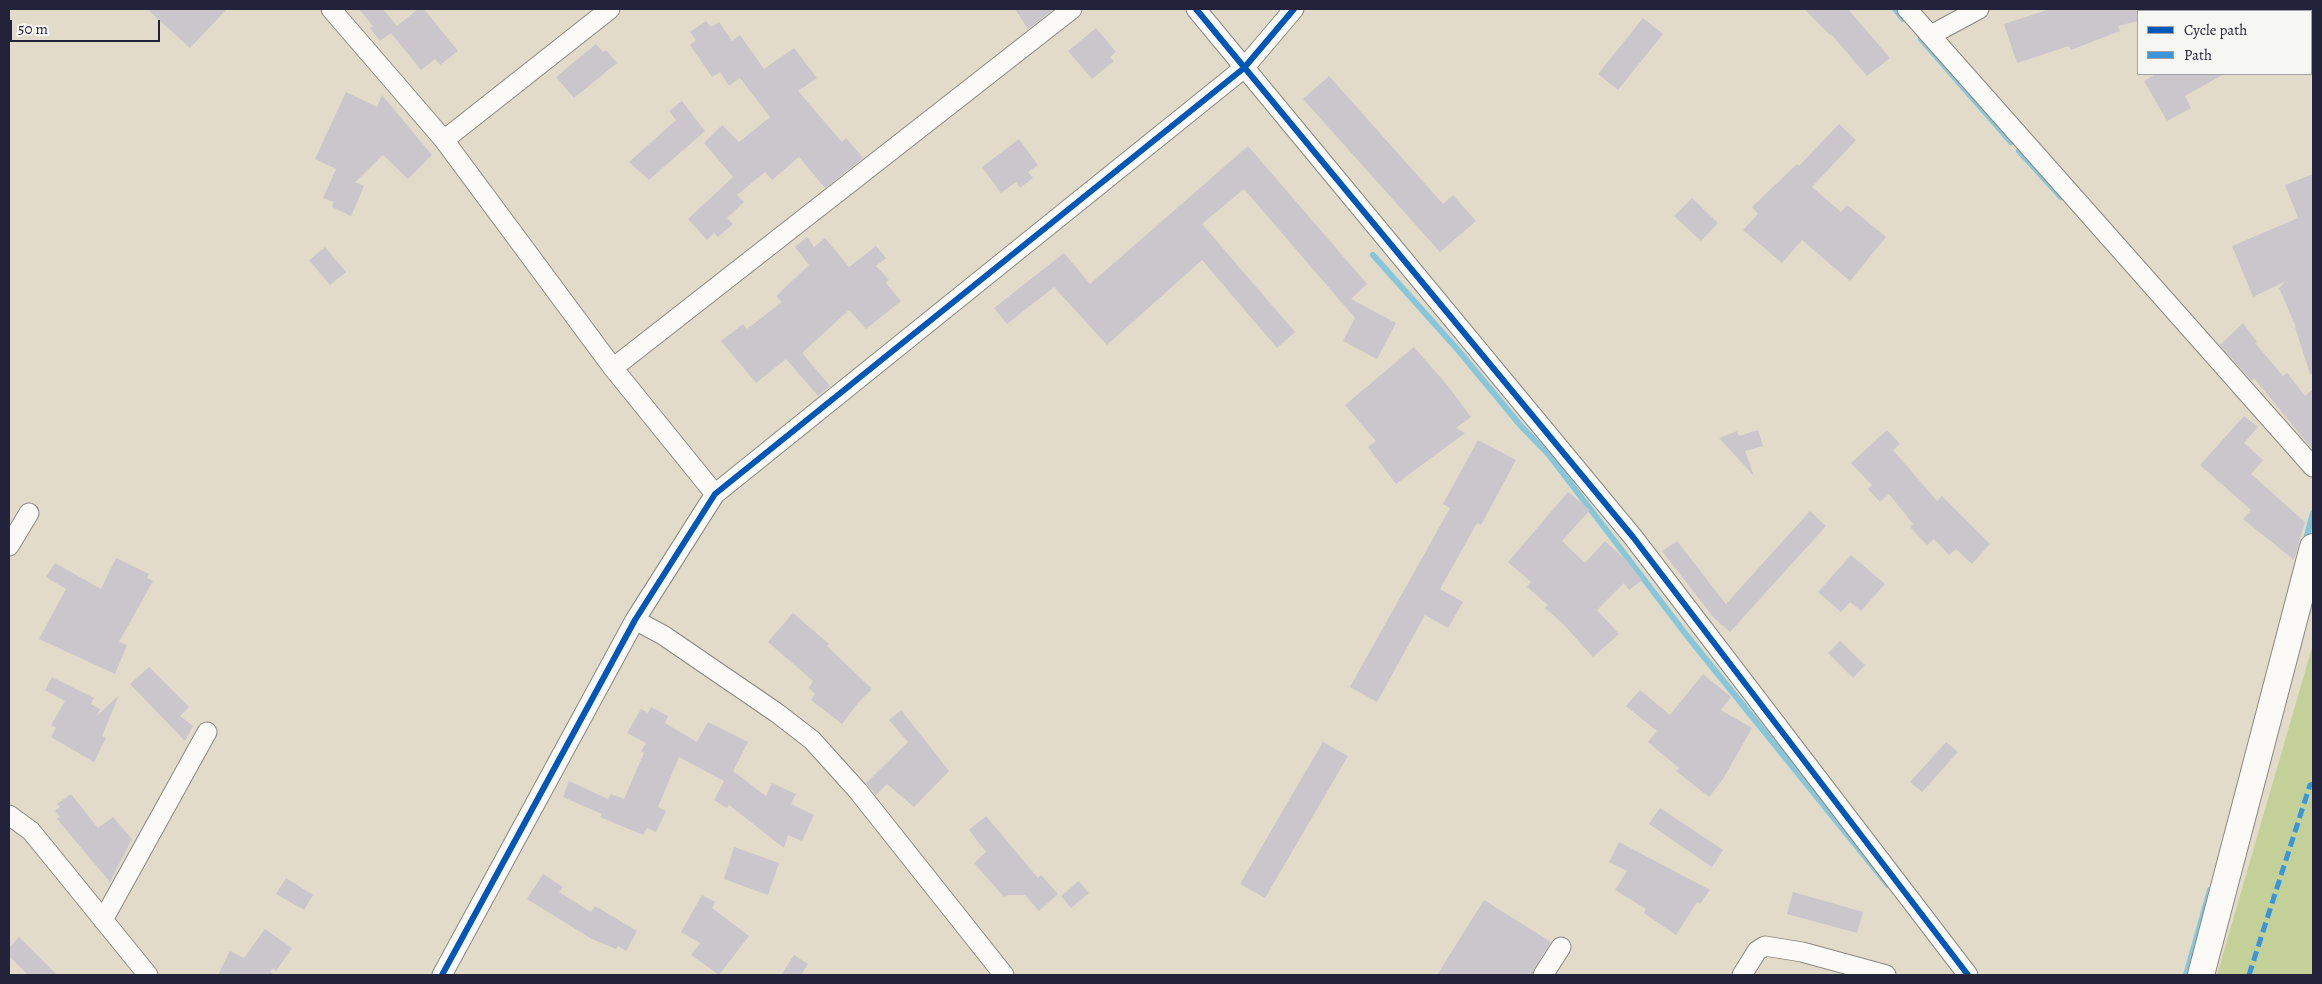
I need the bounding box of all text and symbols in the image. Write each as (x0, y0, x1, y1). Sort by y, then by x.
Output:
scale bar (12, 10, 162, 42)
legend (2137, 10, 2312, 75)
text: 50 m (18, 19, 48, 39)
text: Cycle path (2184, 20, 2247, 40)
text: Path (2184, 45, 2212, 65)

